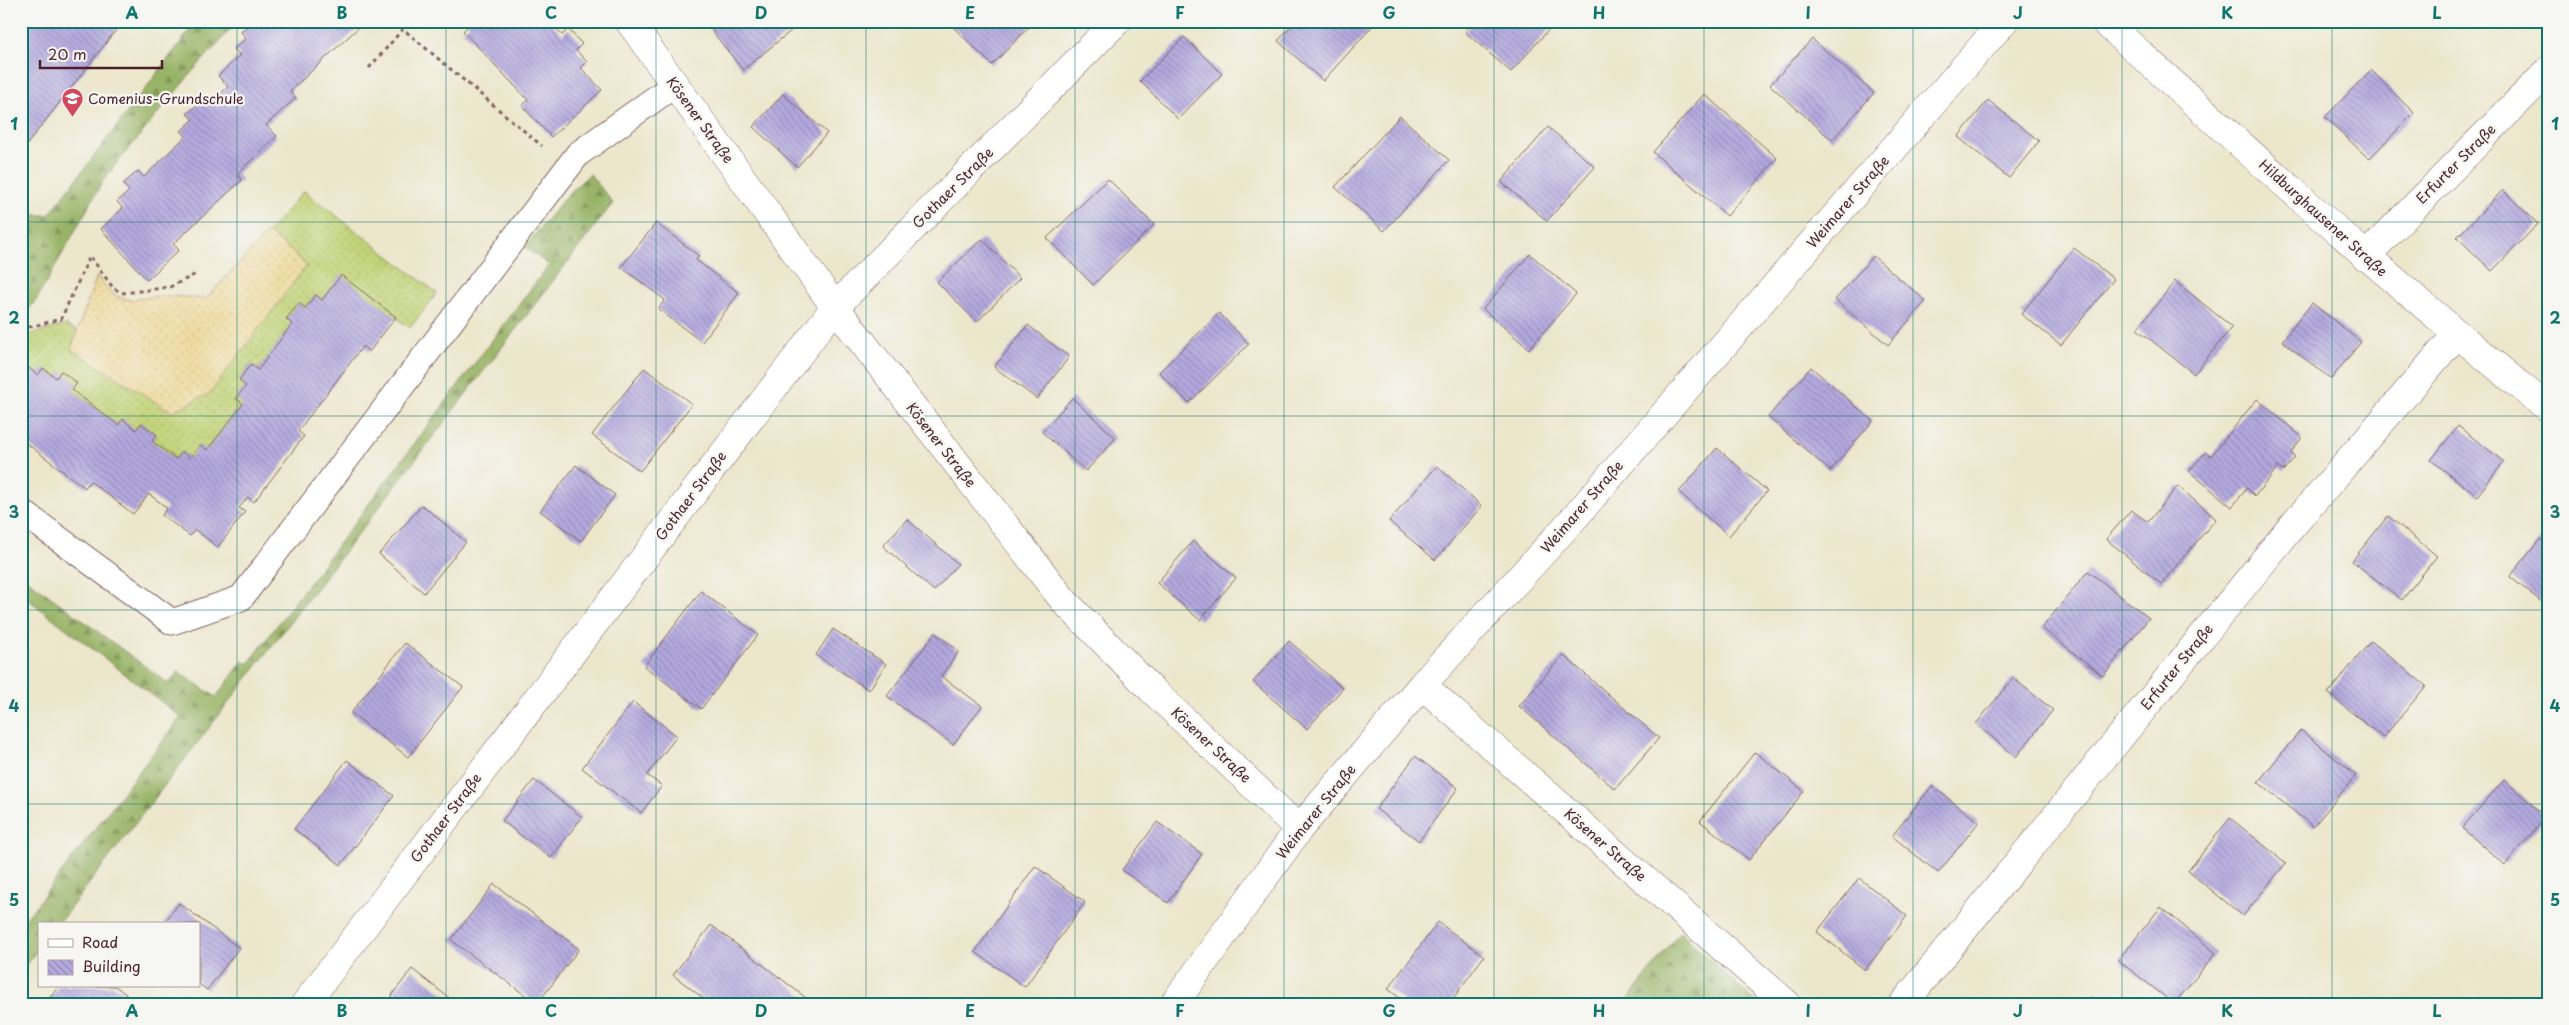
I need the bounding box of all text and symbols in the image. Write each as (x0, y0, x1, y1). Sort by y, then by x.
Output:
text: A (126, 0, 139, 24)
text: B (337, 0, 348, 24)
text: C (545, 0, 557, 24)
text: D (755, 0, 767, 24)
text: E (965, 0, 975, 24)
text: F (1175, 0, 1185, 24)
text: G (1382, 0, 1396, 24)
text: H (1593, 0, 1605, 24)
text: I (1805, 0, 1811, 24)
text: J (2013, 0, 2023, 24)
text: K (2221, 0, 2233, 24)
text: L (2432, 0, 2442, 24)
scale bar (40, 38, 162, 70)
text: 20 m (48, 42, 87, 65)
street label: Kösener Straße (662, 72, 739, 167)
school or university icon: Comenius-Grundschule (60, 87, 84, 118)
place label: Comenius-Grundschule (88, 88, 244, 109)
text: 1 (10, 111, 18, 135)
text: 1 (2551, 111, 2559, 135)
street label: Erfurter Straße (2411, 119, 2500, 208)
street label: Gothaer Straße (907, 142, 998, 233)
street label: Weimarer Straße (1801, 151, 1894, 253)
street label: Hildburghausener Straße (2254, 154, 2392, 281)
text: 2 (8, 305, 20, 329)
text: 2 (2549, 305, 2561, 329)
street label: Kösener Straße (901, 398, 981, 492)
street label: Gothaer Straße (650, 447, 731, 545)
street label: Weimarer Straße (1535, 456, 1628, 558)
text: 3 (9, 499, 19, 523)
text: 3 (2550, 499, 2560, 523)
street label: Erfurter Straße (2135, 619, 2218, 714)
text: 4 (9, 693, 20, 717)
text: 4 (2550, 693, 2561, 717)
street label: Kösener Straße (1167, 702, 1256, 787)
street label: Weimarer Straße (1271, 760, 1361, 864)
street label: Gothaer Straße (405, 769, 486, 867)
street label: Kösener Straße (1560, 803, 1651, 886)
text: 5 (9, 887, 19, 911)
text: 5 (2550, 887, 2560, 911)
legend (38, 922, 200, 988)
text: Road (82, 930, 118, 953)
text: Building (82, 954, 141, 977)
text: A (126, 998, 139, 1022)
text: B (337, 998, 348, 1022)
text: C (545, 998, 557, 1022)
text: D (755, 998, 767, 1022)
text: E (965, 998, 975, 1022)
text: F (1175, 998, 1185, 1022)
text: G (1382, 998, 1396, 1022)
text: H (1593, 998, 1605, 1022)
text: I (1805, 998, 1811, 1022)
text: J (2013, 998, 2023, 1022)
text: K (2221, 998, 2233, 1022)
text: L (2432, 998, 2442, 1022)

